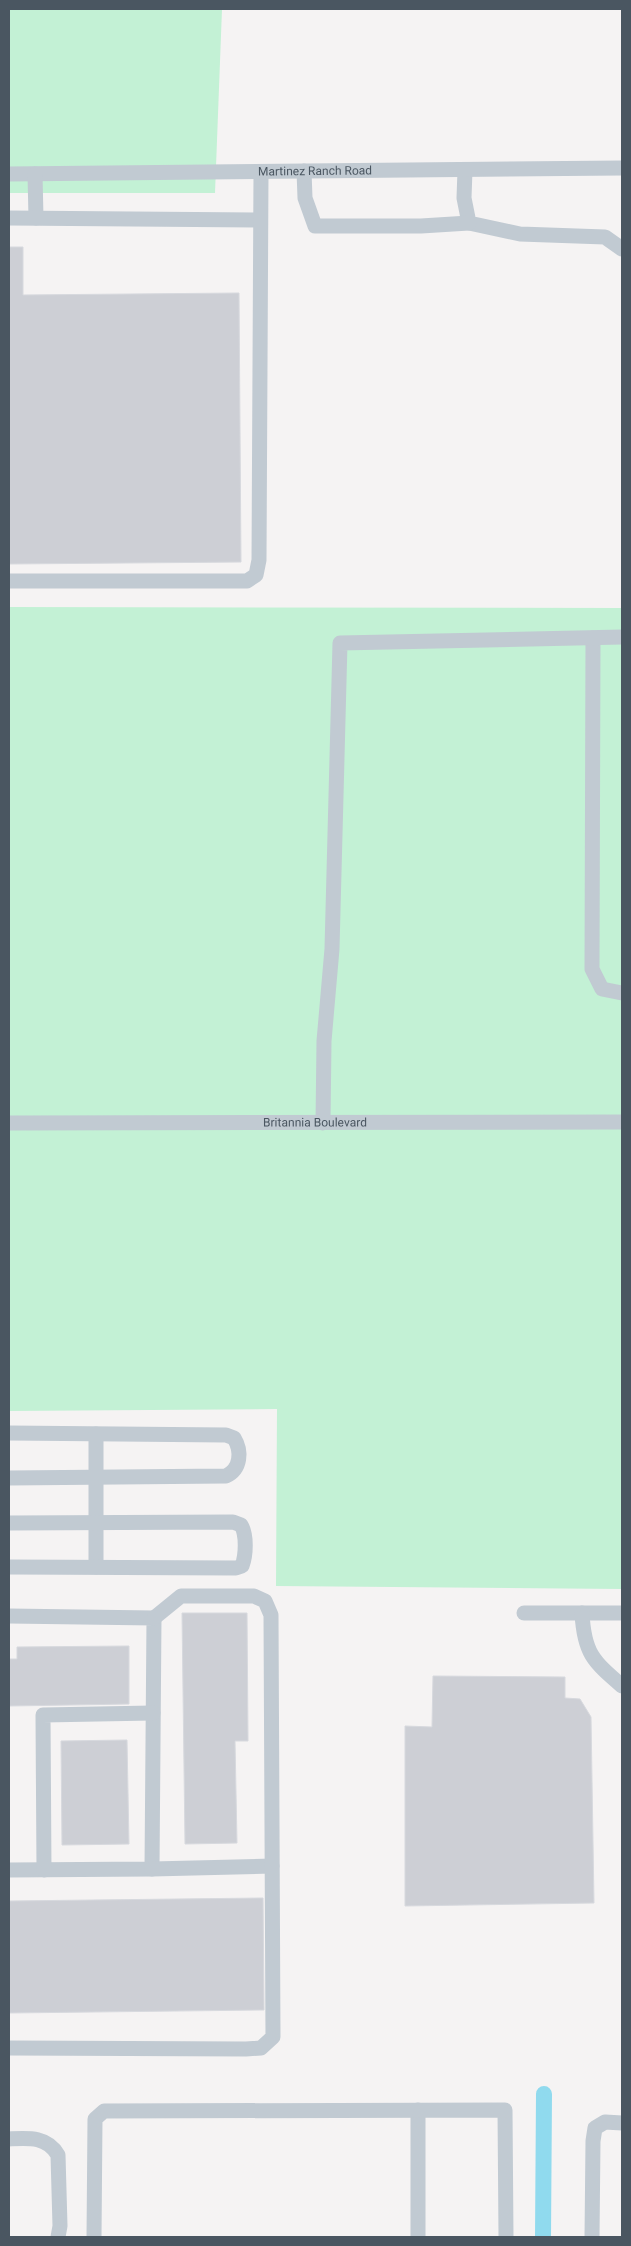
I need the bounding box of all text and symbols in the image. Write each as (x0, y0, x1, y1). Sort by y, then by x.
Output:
street label: Martinez Ranch Road (258, 163, 372, 179)
street label: Britannia Boulevard (263, 1115, 367, 1130)

